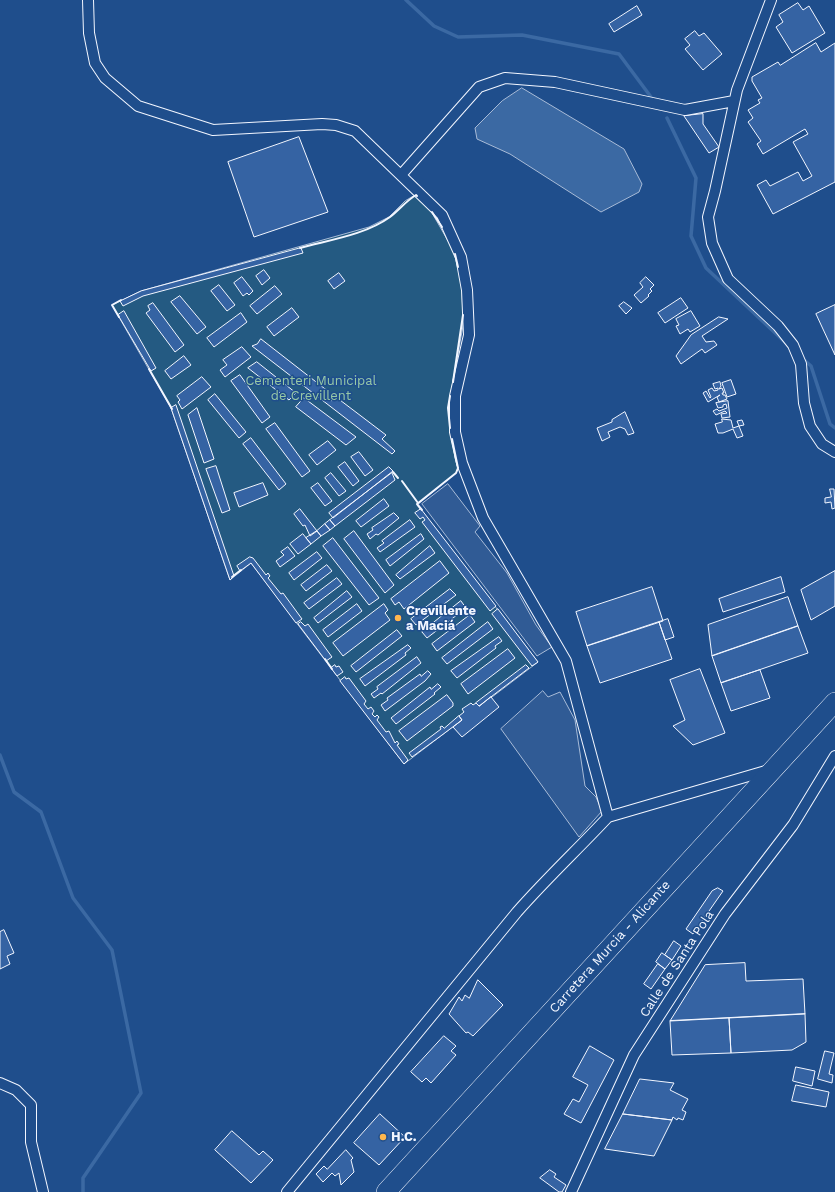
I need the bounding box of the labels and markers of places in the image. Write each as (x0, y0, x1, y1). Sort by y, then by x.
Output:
place label: Crevillente a Maciá (406, 603, 476, 634)
marker: Crevillente a Maciá (393, 613, 403, 623)
place label: H.C. (391, 1129, 417, 1145)
marker: H.C. (378, 1132, 388, 1142)

